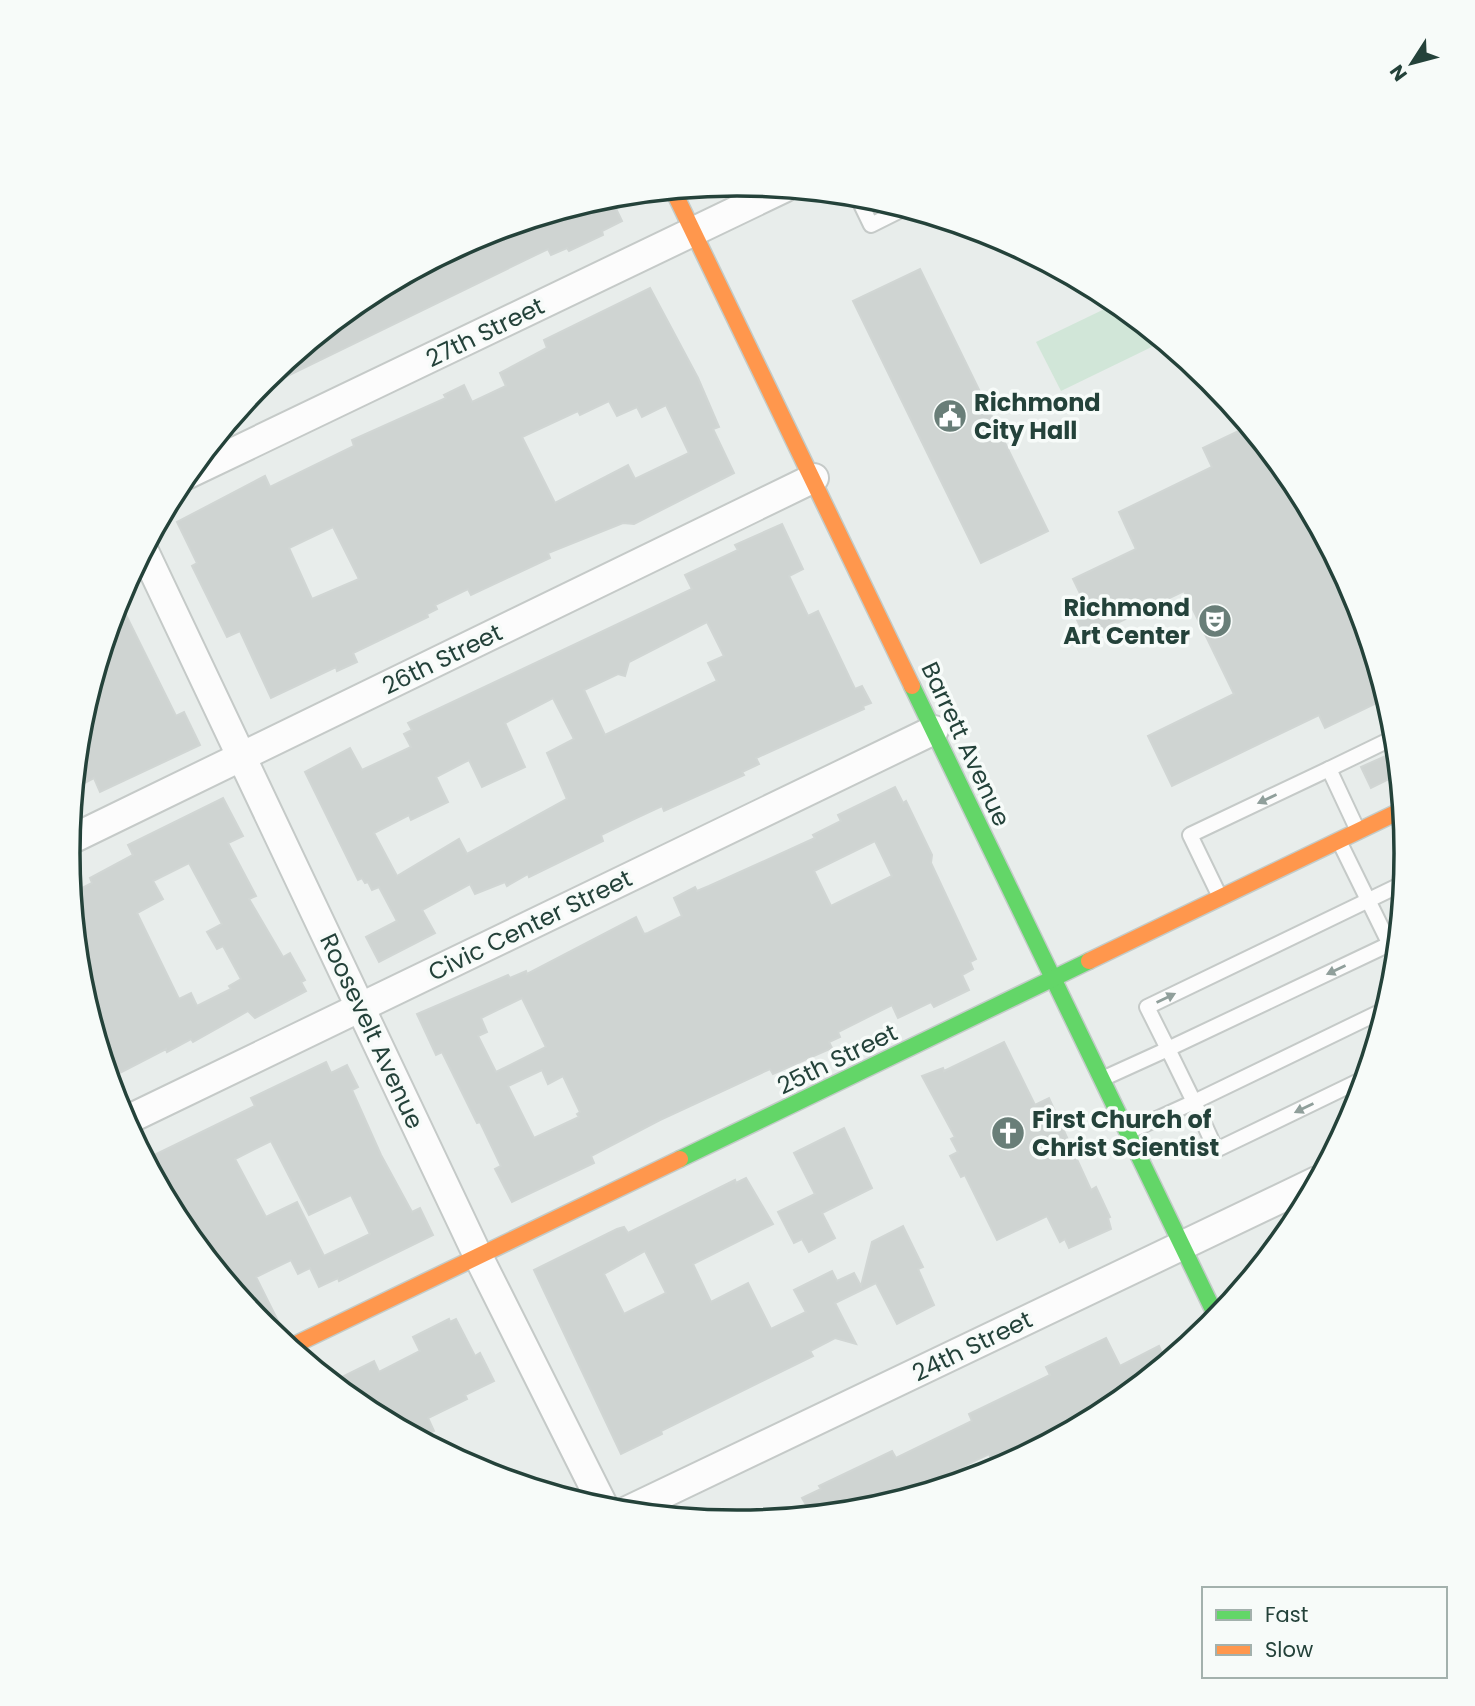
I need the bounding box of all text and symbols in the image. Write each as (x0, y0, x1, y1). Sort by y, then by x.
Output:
north arrow (1377, 28, 1447, 98)
text: N (1384, 59, 1414, 86)
street label: 27th Street (420, 289, 550, 375)
place label: Richmond City Hall (974, 386, 1101, 447)
public building icon: Richmond City Hall (931, 397, 969, 435)
place label: Richmond Art Center (1063, 591, 1190, 652)
theatre icon: Richmond Art Center (1196, 602, 1234, 640)
street label: 26th Street (376, 616, 508, 702)
street label: Barrett Avenue (913, 656, 1019, 832)
one-way arrow (1257, 793, 1277, 804)
street label: Civic Center Street (423, 861, 637, 989)
street label: Roosevelt Avenue (312, 928, 432, 1134)
one-way arrow (1326, 964, 1347, 975)
one-way arrow (1156, 992, 1176, 1004)
street label: 25th Street (771, 1016, 903, 1102)
one-way arrow (1294, 1102, 1314, 1114)
place label: First Church of Christ Scientist (1032, 1103, 1219, 1164)
church icon: First Church of Christ Scientist (989, 1114, 1027, 1152)
street label: 24th Street (906, 1303, 1038, 1389)
legend (1202, 1587, 1447, 1678)
text: Fast (1265, 1600, 1308, 1629)
text: Slow (1265, 1635, 1313, 1664)

